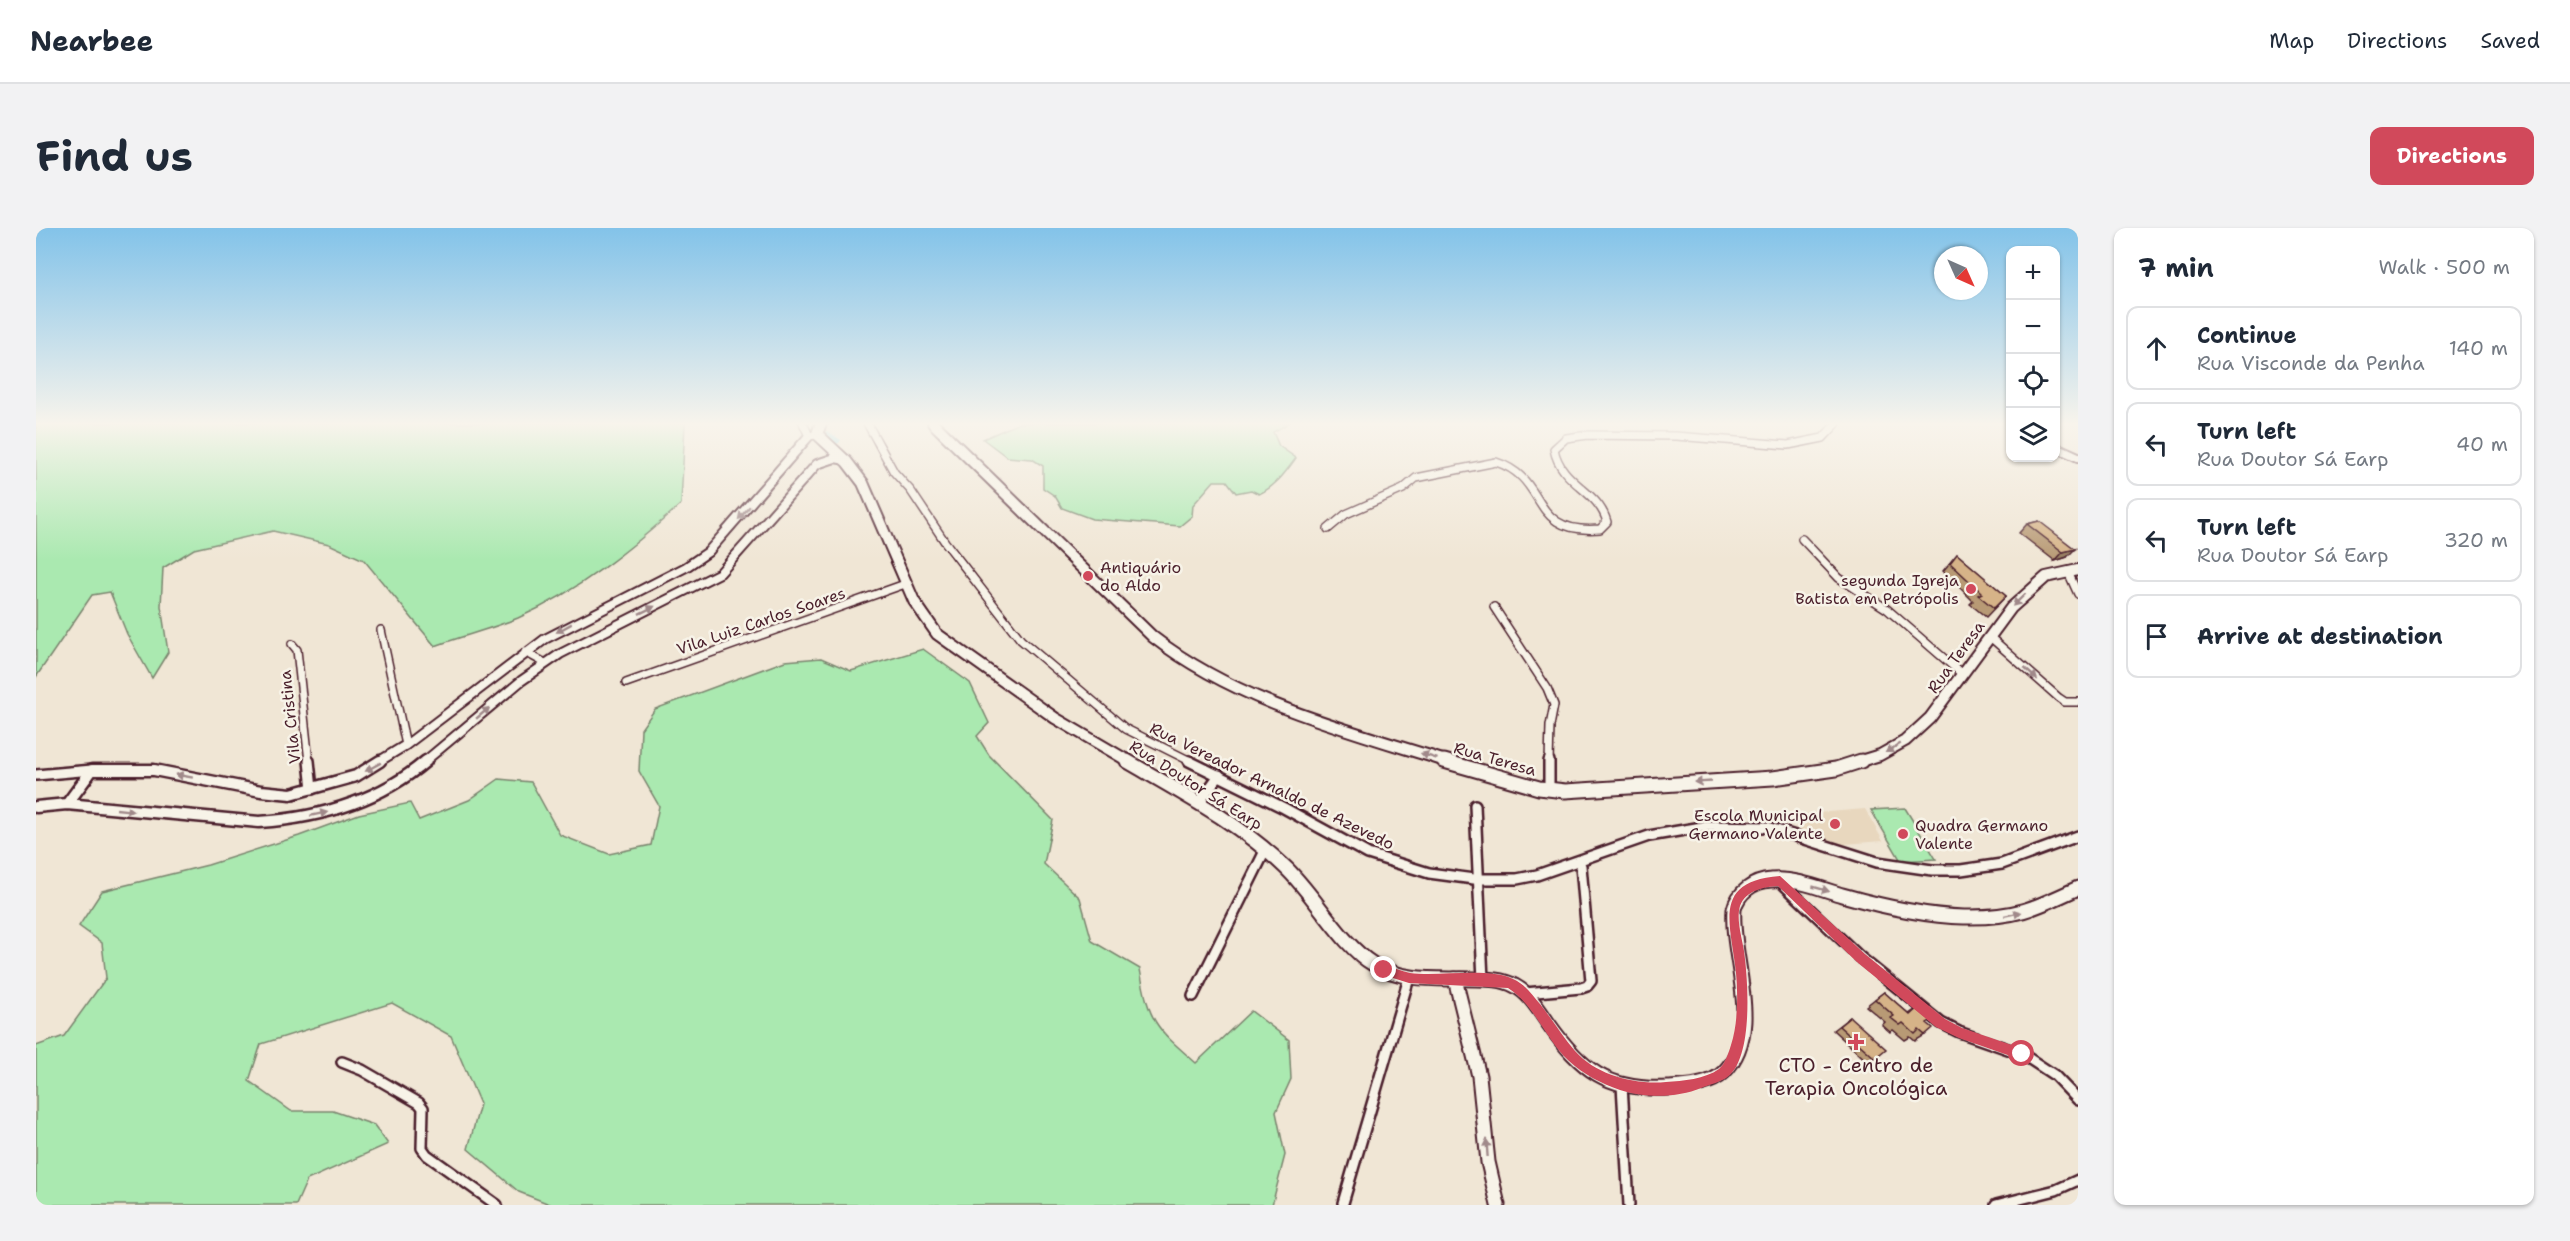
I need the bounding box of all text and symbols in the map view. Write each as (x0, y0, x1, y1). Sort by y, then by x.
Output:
text: Nearbee (30, 22, 153, 60)
text: Map (2269, 27, 2314, 55)
text: Directions (2347, 27, 2447, 55)
text: Saved (2480, 27, 2540, 55)
button: Directions (2370, 127, 2534, 185)
text: Find us (36, 128, 193, 184)
north arrow (1934, 246, 1988, 300)
map controls (2006, 246, 2060, 462)
button: + (2006, 246, 2060, 300)
text: 7 min (2138, 250, 2214, 285)
text: Walk · 500 m (2378, 254, 2510, 280)
button: − (2006, 300, 2060, 354)
text: Continue (2197, 321, 2297, 350)
icon: ahead (2140, 332, 2173, 365)
text: 140 m (2449, 335, 2508, 361)
text: Rua Visconde da Penha (2197, 350, 2425, 376)
button: locate (2006, 354, 2060, 408)
button: layers (2006, 408, 2060, 462)
text: Turn left (2197, 417, 2296, 446)
icon: left (2140, 428, 2173, 461)
text: 40 m (2456, 431, 2508, 457)
text: Rua Doutor Sá Earp (2197, 446, 2388, 472)
one-way arrow (737, 505, 751, 520)
text: Turn left (2197, 513, 2296, 542)
icon: left (2140, 524, 2173, 557)
text: 320 m (2444, 527, 2508, 553)
text: Rua Doutor Sá Earp (2197, 542, 2388, 568)
place label: Antiquário do Aldo (1100, 557, 1181, 596)
marker: Antiquário do Aldo (1081, 569, 1095, 583)
place label: segunda Igreja Batista em Petrópolis (1795, 570, 1959, 609)
street label: Vila Luiz Carlos Soares (674, 582, 848, 660)
marker: segunda Igreja Batista em Petrópolis (1964, 582, 1978, 596)
one-way arrow (2012, 593, 2026, 607)
one-way arrow (639, 606, 656, 615)
street label: Rua Teresa (1923, 616, 1989, 698)
icon: arrive (2140, 620, 2173, 653)
text: Arrive at destination (2197, 622, 2443, 651)
one-way arrow (556, 623, 573, 633)
one-way arrow (2024, 667, 2039, 681)
street label: Vila Cristina (275, 669, 305, 765)
one-way arrow (475, 707, 490, 720)
street label: Rua Vereador Arnaldo de Azevedo (1146, 718, 1398, 854)
street label: Rua Doutor Sá Earp (1126, 736, 1266, 834)
street label: Rua Teresa (1451, 737, 1539, 781)
one-way arrow (1885, 743, 1902, 753)
one-way arrow (1420, 751, 1438, 760)
one-way arrow (364, 762, 381, 772)
one-way arrow (174, 771, 193, 780)
one-way arrow (1694, 777, 1713, 787)
one-way arrow (116, 805, 135, 815)
place label: Escola Municipal Germano Valente (1688, 805, 1823, 844)
one-way arrow (310, 809, 329, 818)
place label: Quadra Germano Valente (1915, 815, 2048, 854)
marker: Escola Municipal Germano Valente (1828, 817, 1842, 831)
marker: Quadra Germano Valente (1896, 827, 1910, 841)
one-way arrow (1812, 885, 1830, 894)
one-way arrow (2004, 909, 2023, 918)
route end (1370, 956, 1396, 982)
marker: CTO - Centro de Terapia Oncológica (1847, 1033, 1865, 1051)
route start (2008, 1040, 2034, 1066)
place label: CTO - Centro de Terapia Oncológica (1765, 1052, 1948, 1101)
one-way arrow (1482, 1138, 1492, 1157)

